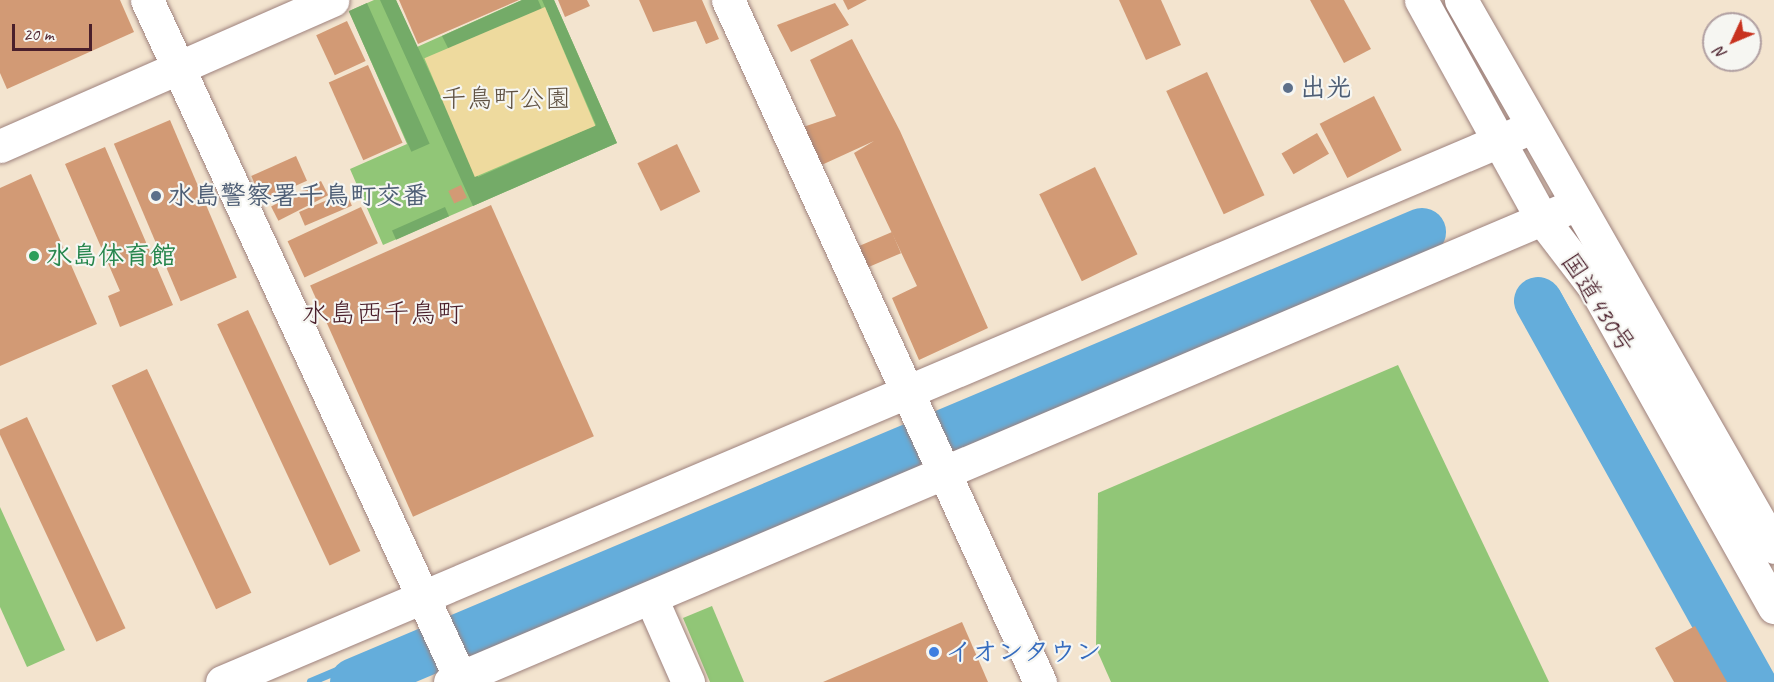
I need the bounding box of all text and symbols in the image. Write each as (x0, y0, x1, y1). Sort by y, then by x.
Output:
scale bar (15, 12, 94, 50)
north arrow (1702, 12, 1762, 72)
text: 20 m (23, 23, 54, 45)
text: N (1710, 43, 1731, 64)
place label: 出光 (1300, 72, 1352, 104)
marker: 出光 (1281, 81, 1295, 95)
park label: 千鳥町公園 (441, 83, 571, 115)
place label: 水島警察署千鳥町交番 (168, 180, 428, 212)
marker: 水島警察署千鳥町交番 (149, 189, 163, 203)
place label: 水島体育館 (46, 240, 176, 272)
street label: 国道430号 (1554, 247, 1642, 359)
marker: 水島体育館 (27, 249, 41, 263)
district label: 水島西千鳥町 (302, 298, 464, 330)
place label: イオンタウン (946, 636, 1102, 668)
marker: イオンタウン (927, 645, 941, 659)

